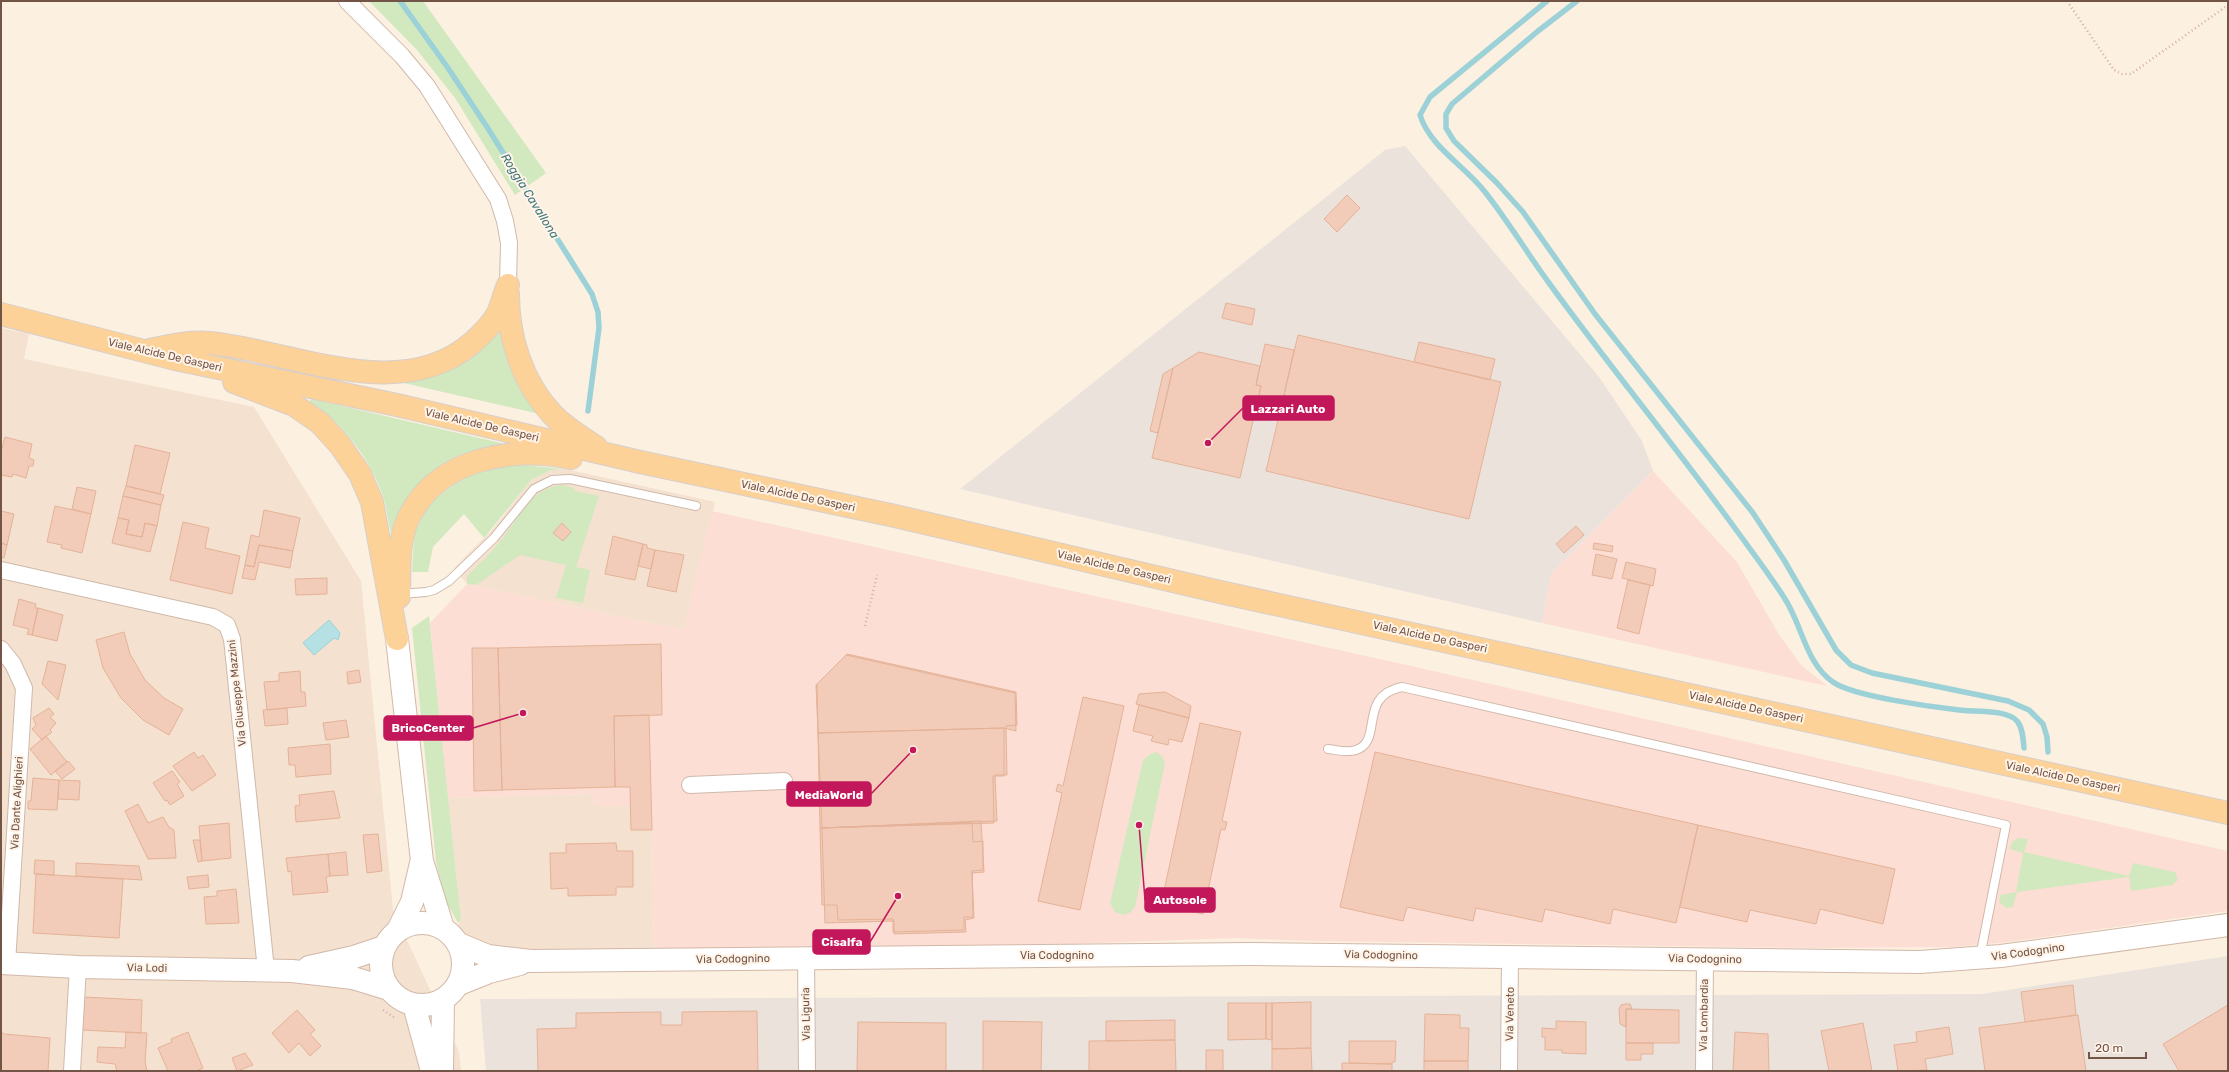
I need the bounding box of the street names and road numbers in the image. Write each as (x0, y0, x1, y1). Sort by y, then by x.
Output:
street label: Viale Alcide De Gasperi (107, 336, 223, 374)
street label: Viale Alcide De Gasperi (424, 406, 540, 444)
street label: Viale Alcide De Gasperi (740, 478, 856, 514)
street label: Viale Alcide De Gasperi (1056, 548, 1172, 586)
street label: Viale Alcide De Gasperi (1372, 619, 1488, 655)
street label: Via Giuseppe Mazzini (225, 639, 249, 747)
street label: Viale Alcide De Gasperi (1688, 689, 1804, 725)
street label: Via Dante Alighieri (8, 756, 26, 850)
street label: Viale Alcide De Gasperi (2005, 759, 2121, 795)
street label: Via Codognino (1990, 940, 2066, 964)
street label: Via Codognino (1344, 948, 1418, 962)
street label: Via Codognino (1020, 949, 1094, 962)
street label: Via Codognino (696, 952, 770, 966)
street label: Via Codognino (1668, 952, 1742, 966)
street label: Via Lodi (127, 961, 167, 975)
street label: Via Lombardia (1697, 979, 1711, 1051)
street label: Via Liguria (799, 987, 813, 1041)
street label: Via Veneto (1503, 987, 1517, 1041)

